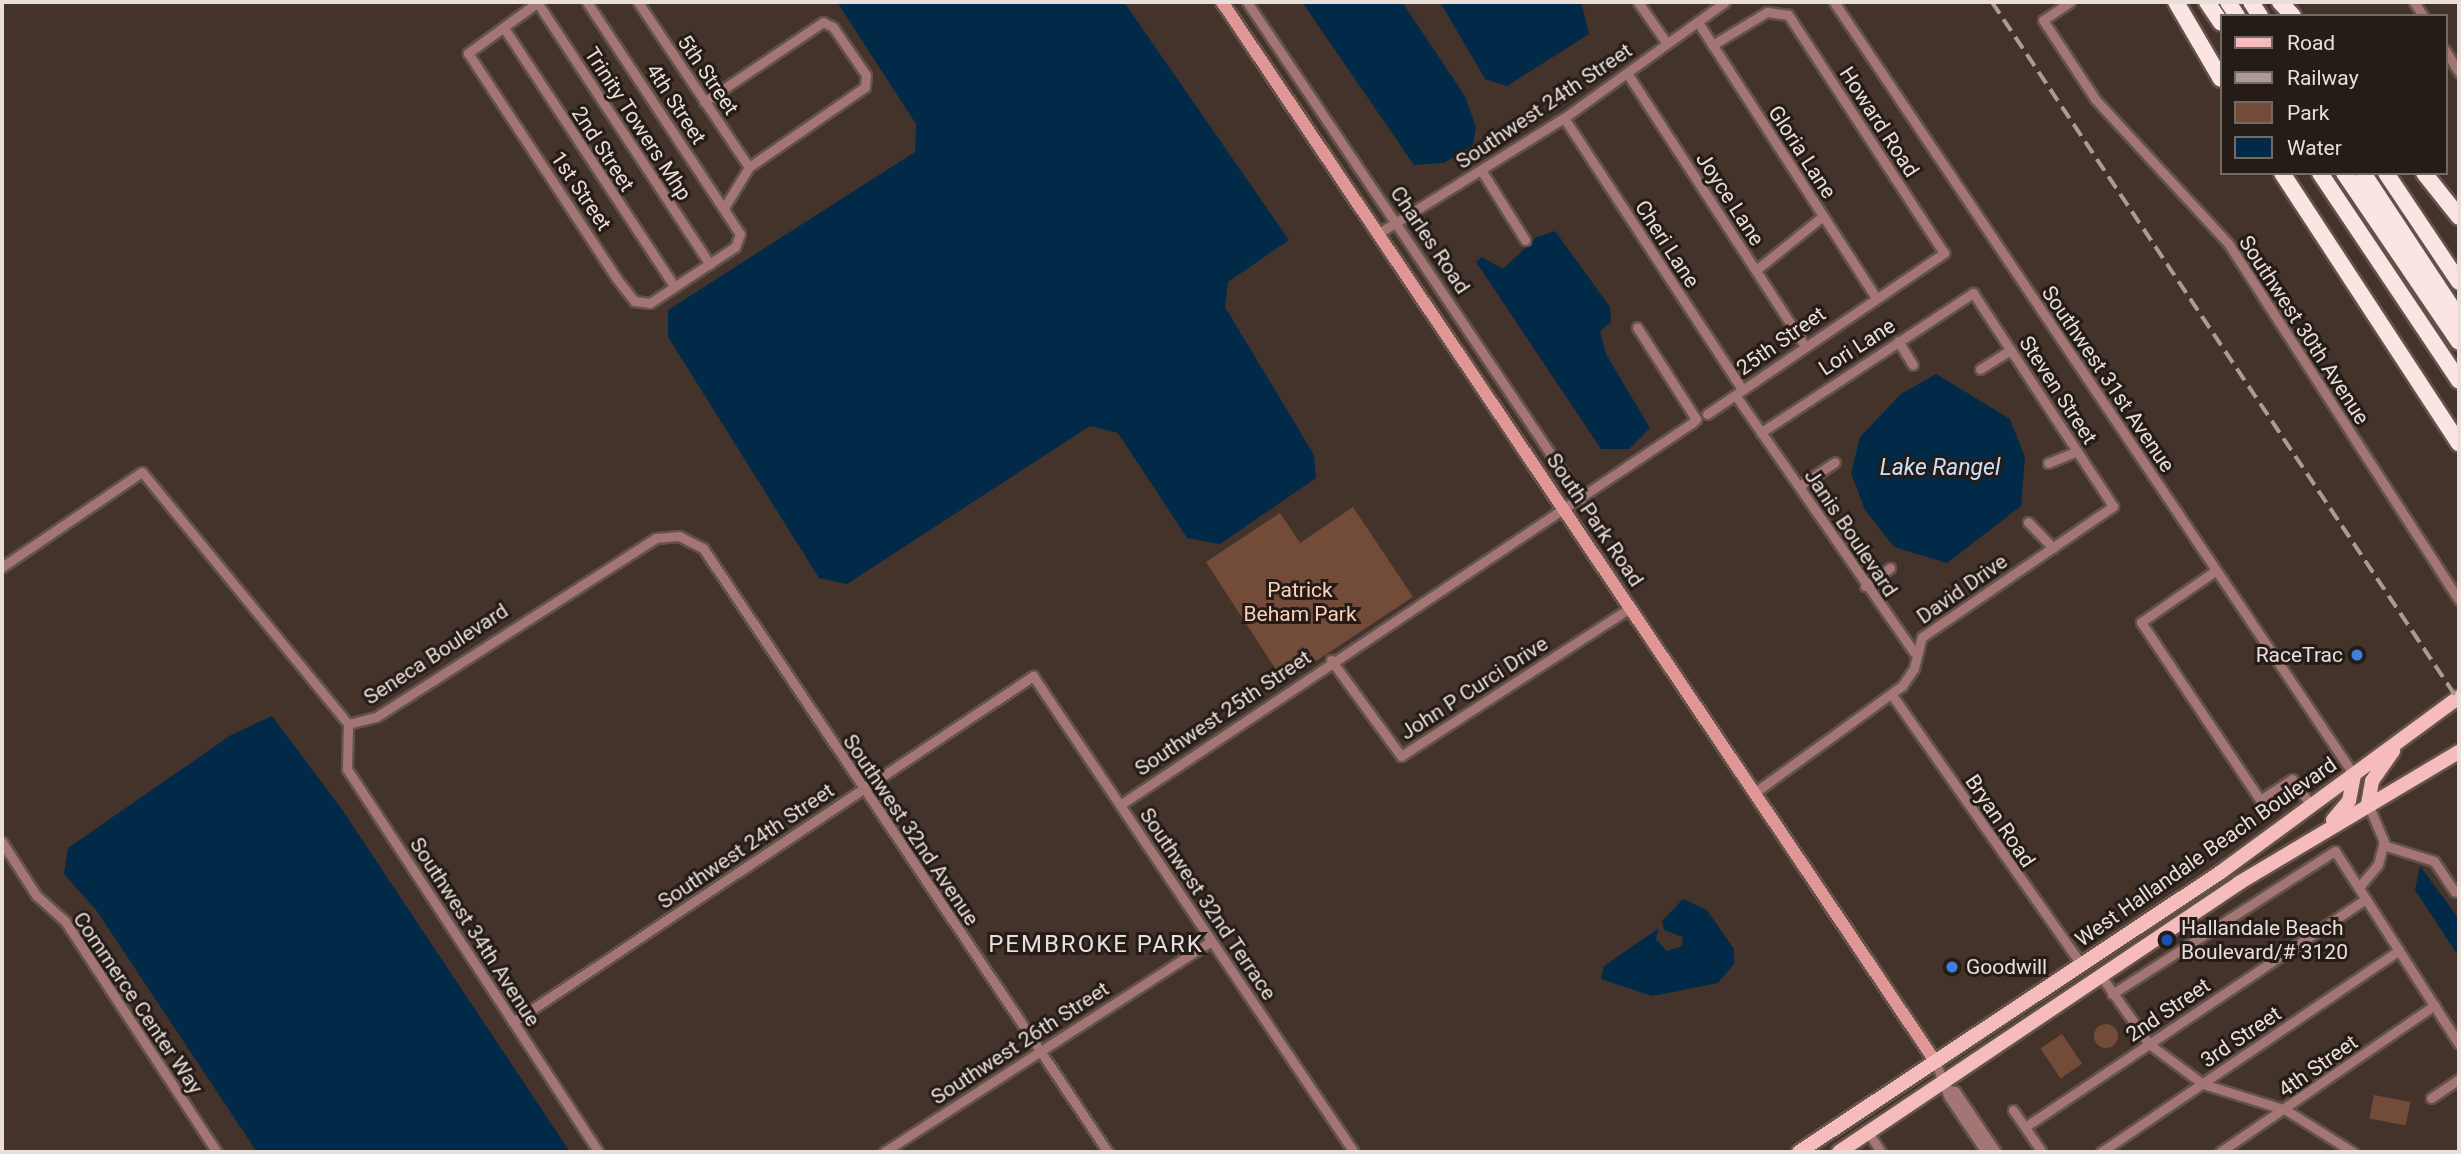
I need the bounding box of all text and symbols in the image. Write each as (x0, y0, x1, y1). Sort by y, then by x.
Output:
legend (2220, 14, 2447, 175)
street label: 5th Street (672, 30, 744, 120)
text: Road (2287, 31, 2335, 55)
street label: Southwest 24th Street (1451, 38, 1637, 174)
street label: Trinity Towers Mhp (579, 43, 697, 205)
street label: 4th Street (641, 59, 711, 149)
street label: Howard Road (1834, 62, 1924, 182)
text: Railway (2287, 66, 2359, 90)
street label: Gloria Lane (1763, 101, 1841, 203)
text: Park (2287, 101, 2329, 125)
street label: 2nd Street (566, 102, 640, 196)
text: Water (2287, 136, 2342, 160)
street label: 1st Street (545, 147, 617, 235)
street label: Joyce Lane (1691, 148, 1769, 250)
street label: Charles Road (1385, 181, 1475, 299)
street label: Cheri Lane (1629, 196, 1705, 292)
street label: Southwest 30th Avenue (2233, 231, 2375, 429)
street label: Southwest 31st Avenue (2036, 281, 2180, 477)
street label: 25th Street (1732, 301, 1830, 381)
street label: Lori Lane (1814, 313, 1900, 381)
street label: Steven Street (2014, 331, 2102, 449)
street label: South Park Road (1541, 449, 1649, 591)
water label: Lake Rangel (1880, 454, 2000, 482)
street label: Janis Boulevard (1799, 464, 1903, 602)
street label: David Drive (1912, 549, 2012, 629)
park label: Patrick Beham Park (1243, 577, 1357, 627)
street label: Seneca Boulevard (359, 598, 513, 710)
street label: John P Curci Drive (1395, 631, 1553, 745)
place label: RaceTrac (2256, 642, 2343, 668)
street label: Southwest 25th Street (1130, 645, 1316, 781)
marker: RaceTrac (2349, 647, 2365, 663)
street label: Southwest 32nd Avenue (838, 730, 984, 930)
street label: West Hallandale Beach Boulevard (2071, 752, 2341, 952)
street label: Bryan Road (1960, 770, 2040, 872)
street label: Southwest 24th Street (653, 778, 839, 914)
street label: Southwest 32nd Terrace (1134, 803, 1282, 1005)
street label: Southwest 34th Avenue (404, 833, 546, 1031)
street label: Commerce Center Way (68, 907, 208, 1099)
place label: Hallandale Beach Boulevard/# 3120 (2181, 915, 2348, 965)
district label: PEMBROKE PARK (990, 931, 1202, 959)
marker: Hallandale Beach Boulevard/# 3120 (2159, 932, 2175, 948)
place label: Goodwill (1966, 954, 2047, 980)
marker: Goodwill (1944, 959, 1960, 975)
street label: 2nd Street (2121, 973, 2215, 1047)
street label: Southwest 26th Street (926, 976, 1114, 1110)
street label: 3rd Street (2196, 1001, 2286, 1073)
street label: 4th Street (2274, 1030, 2362, 1102)

